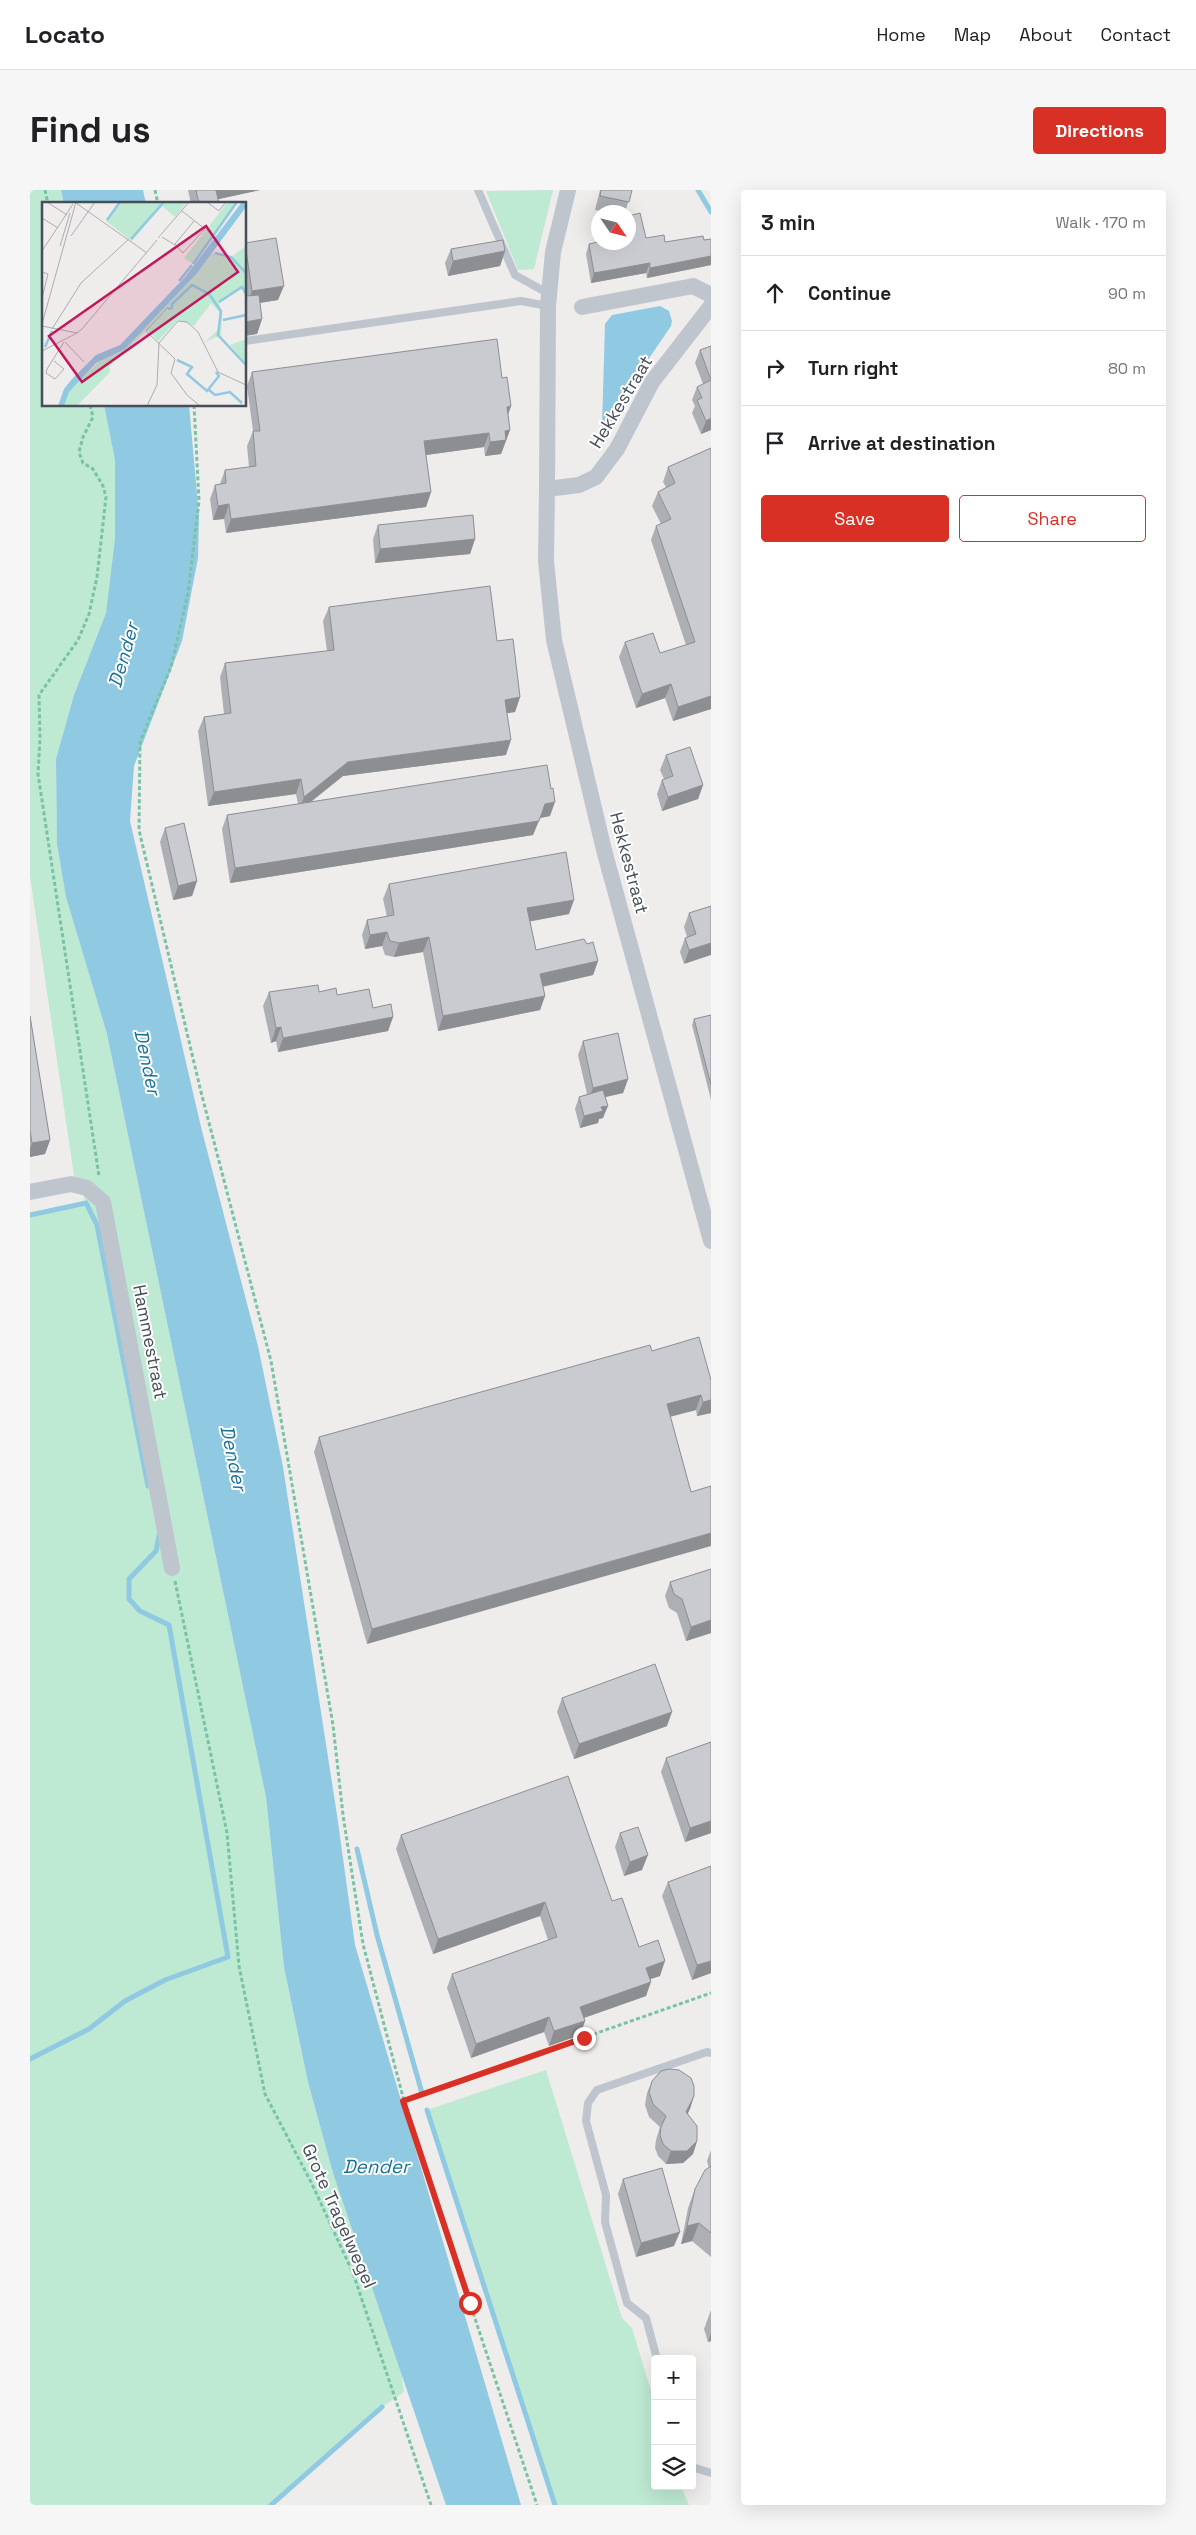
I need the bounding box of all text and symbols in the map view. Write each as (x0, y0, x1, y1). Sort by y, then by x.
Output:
text: Locato (25, 19, 105, 50)
text: Home (877, 23, 926, 46)
text: Map (954, 23, 991, 46)
text: About (1019, 23, 1073, 46)
text: Contact (1101, 23, 1171, 46)
button: Directions (1033, 107, 1166, 154)
text: Find us (30, 108, 151, 152)
inset map (42, 202, 246, 406)
north arrow (591, 205, 636, 250)
text: 3 min (761, 209, 816, 236)
text: Walk · 170 m (1056, 212, 1146, 233)
icon: ahead (761, 279, 789, 307)
text: Continue (808, 281, 891, 306)
text: 90 m (1108, 283, 1146, 304)
street label: Hekkestraat (584, 351, 657, 452)
icon: right (761, 354, 789, 382)
text: Turn right (808, 356, 898, 381)
text: 80 m (1108, 358, 1146, 379)
icon: arrive (761, 429, 789, 457)
text: Arrive at destination (808, 431, 996, 456)
button: Save (761, 495, 949, 542)
button: Share (959, 495, 1146, 542)
water label: Dender (102, 618, 145, 690)
street label: Hekkestraat (605, 809, 654, 916)
water label: Dender (128, 1027, 167, 1099)
street label: Hammestraat (128, 1283, 173, 1401)
water label: Dender (214, 1423, 253, 1495)
route end (573, 2027, 596, 2050)
street label: Grote Tragelwegel (297, 2140, 382, 2292)
water label: Dender (343, 2154, 411, 2179)
route start (459, 2292, 482, 2315)
map controls (651, 2355, 696, 2490)
button: + (651, 2355, 696, 2400)
button: − (651, 2400, 696, 2445)
button: layers (651, 2445, 696, 2490)

